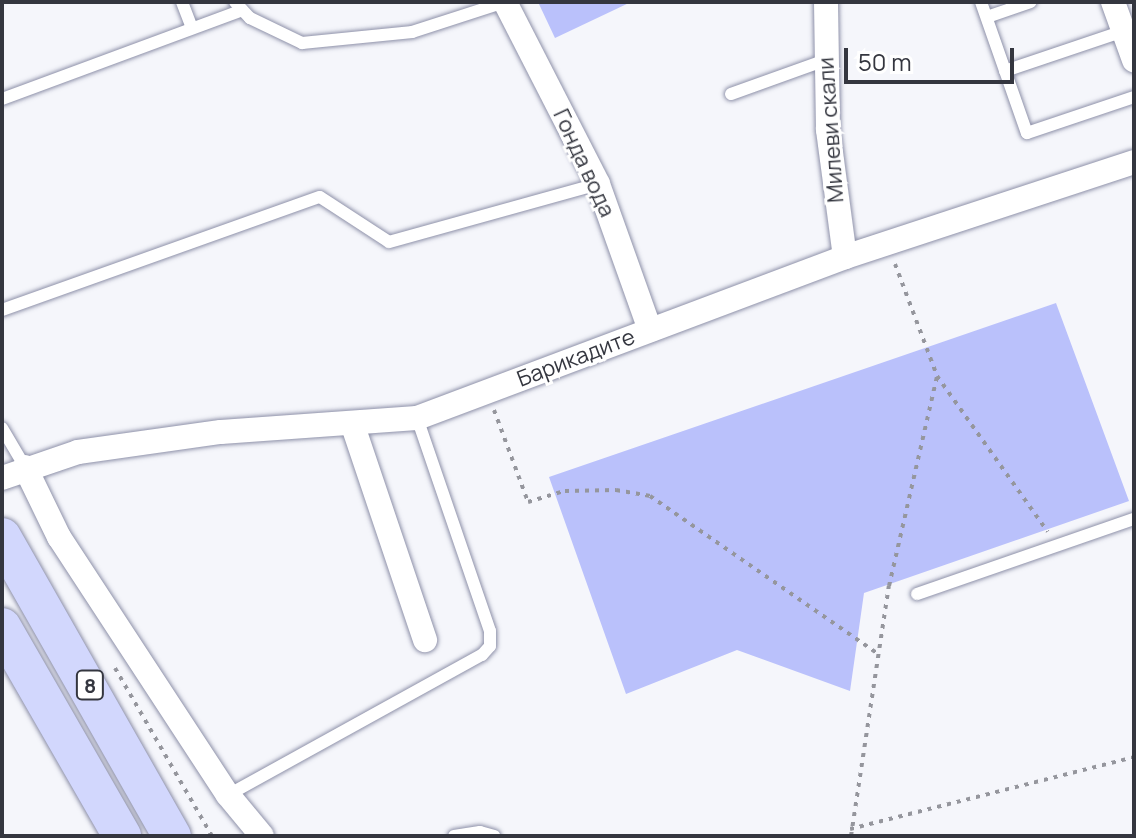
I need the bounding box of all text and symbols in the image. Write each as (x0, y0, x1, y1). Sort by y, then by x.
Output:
scale bar (848, 32, 1018, 82)
text: 50 m (858, 45, 912, 78)
street label: Милеви скали (813, 56, 849, 204)
street label: Гонда вода (548, 105, 620, 221)
street label: Барикадите (513, 323, 639, 393)
road number: 8 (74, 669, 106, 701)

